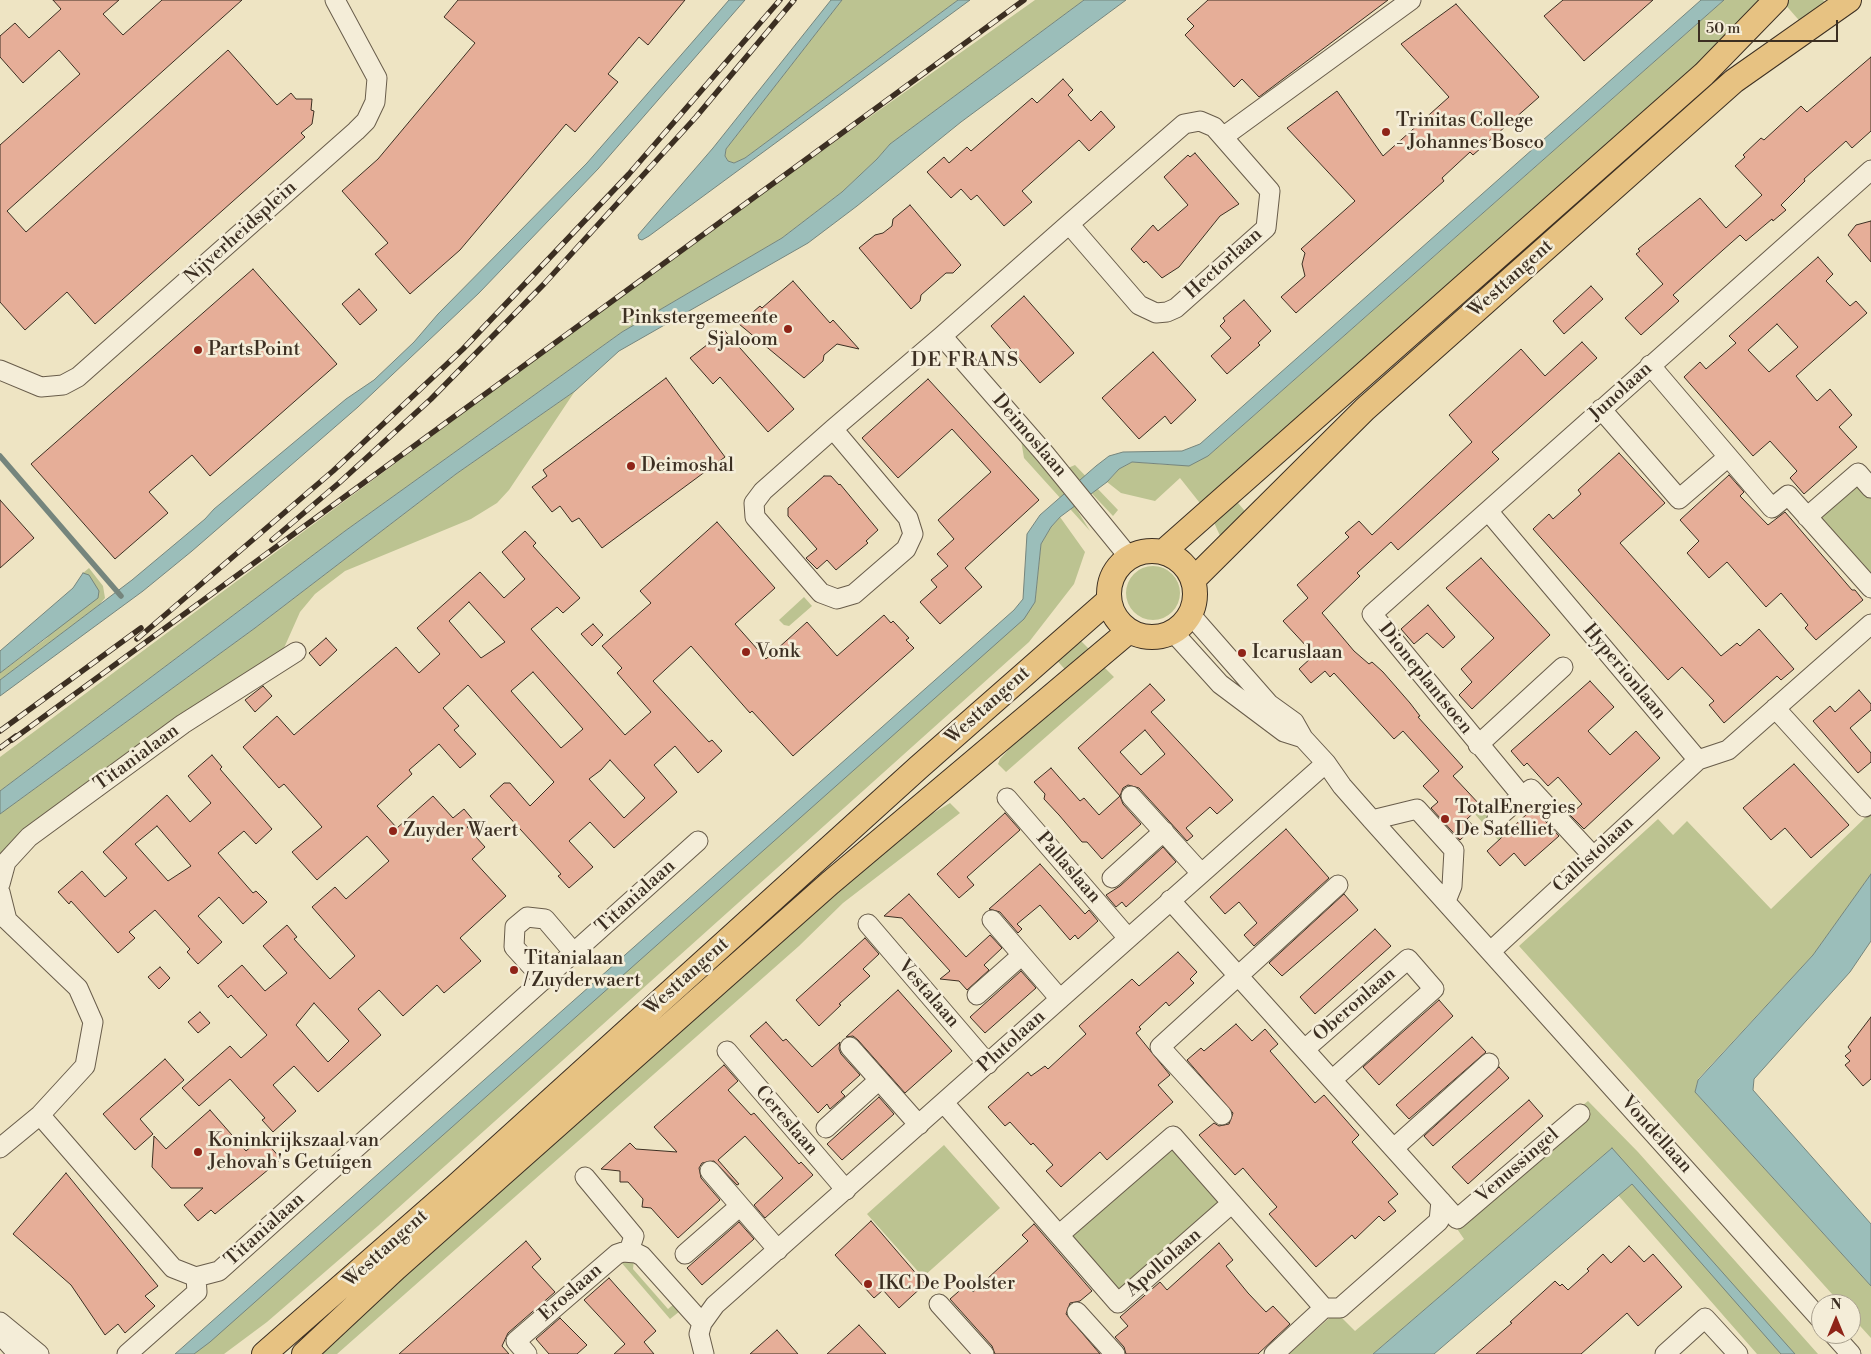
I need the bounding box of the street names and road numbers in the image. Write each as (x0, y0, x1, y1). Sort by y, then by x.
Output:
street label: Nijverheidsplein (180, 177, 302, 289)
street label: Hectorlaan (1181, 224, 1267, 304)
street label: Westtangent (1464, 235, 1558, 323)
street label: Junolaan (1585, 358, 1657, 426)
street label: Deimoslaan (987, 390, 1071, 482)
street label: Dioneplantsoen (1373, 619, 1477, 739)
street label: Hyperionlaan (1577, 620, 1671, 724)
street label: Westtangent (941, 662, 1035, 750)
street label: Titanialaan (90, 720, 184, 796)
street label: Callistolaan (1549, 812, 1639, 898)
street label: Pallaslaan (1031, 828, 1105, 908)
street label: Titanialaan (591, 855, 681, 939)
street label: Westtangent (640, 933, 734, 1021)
street label: Vestalaan (892, 955, 964, 1033)
street label: Oberonlaan (1309, 963, 1401, 1047)
street label: Plutolaan (974, 1006, 1050, 1078)
street label: Cereslaan (750, 1082, 822, 1160)
street label: Vondellaan (1615, 1092, 1697, 1178)
street label: Venussingel (1472, 1124, 1564, 1208)
street label: Titanialaan (220, 1188, 310, 1272)
street label: Westtangent (339, 1205, 433, 1293)
street label: Apollolaan (1122, 1224, 1206, 1302)
street label: Eroslaan (535, 1259, 607, 1327)

